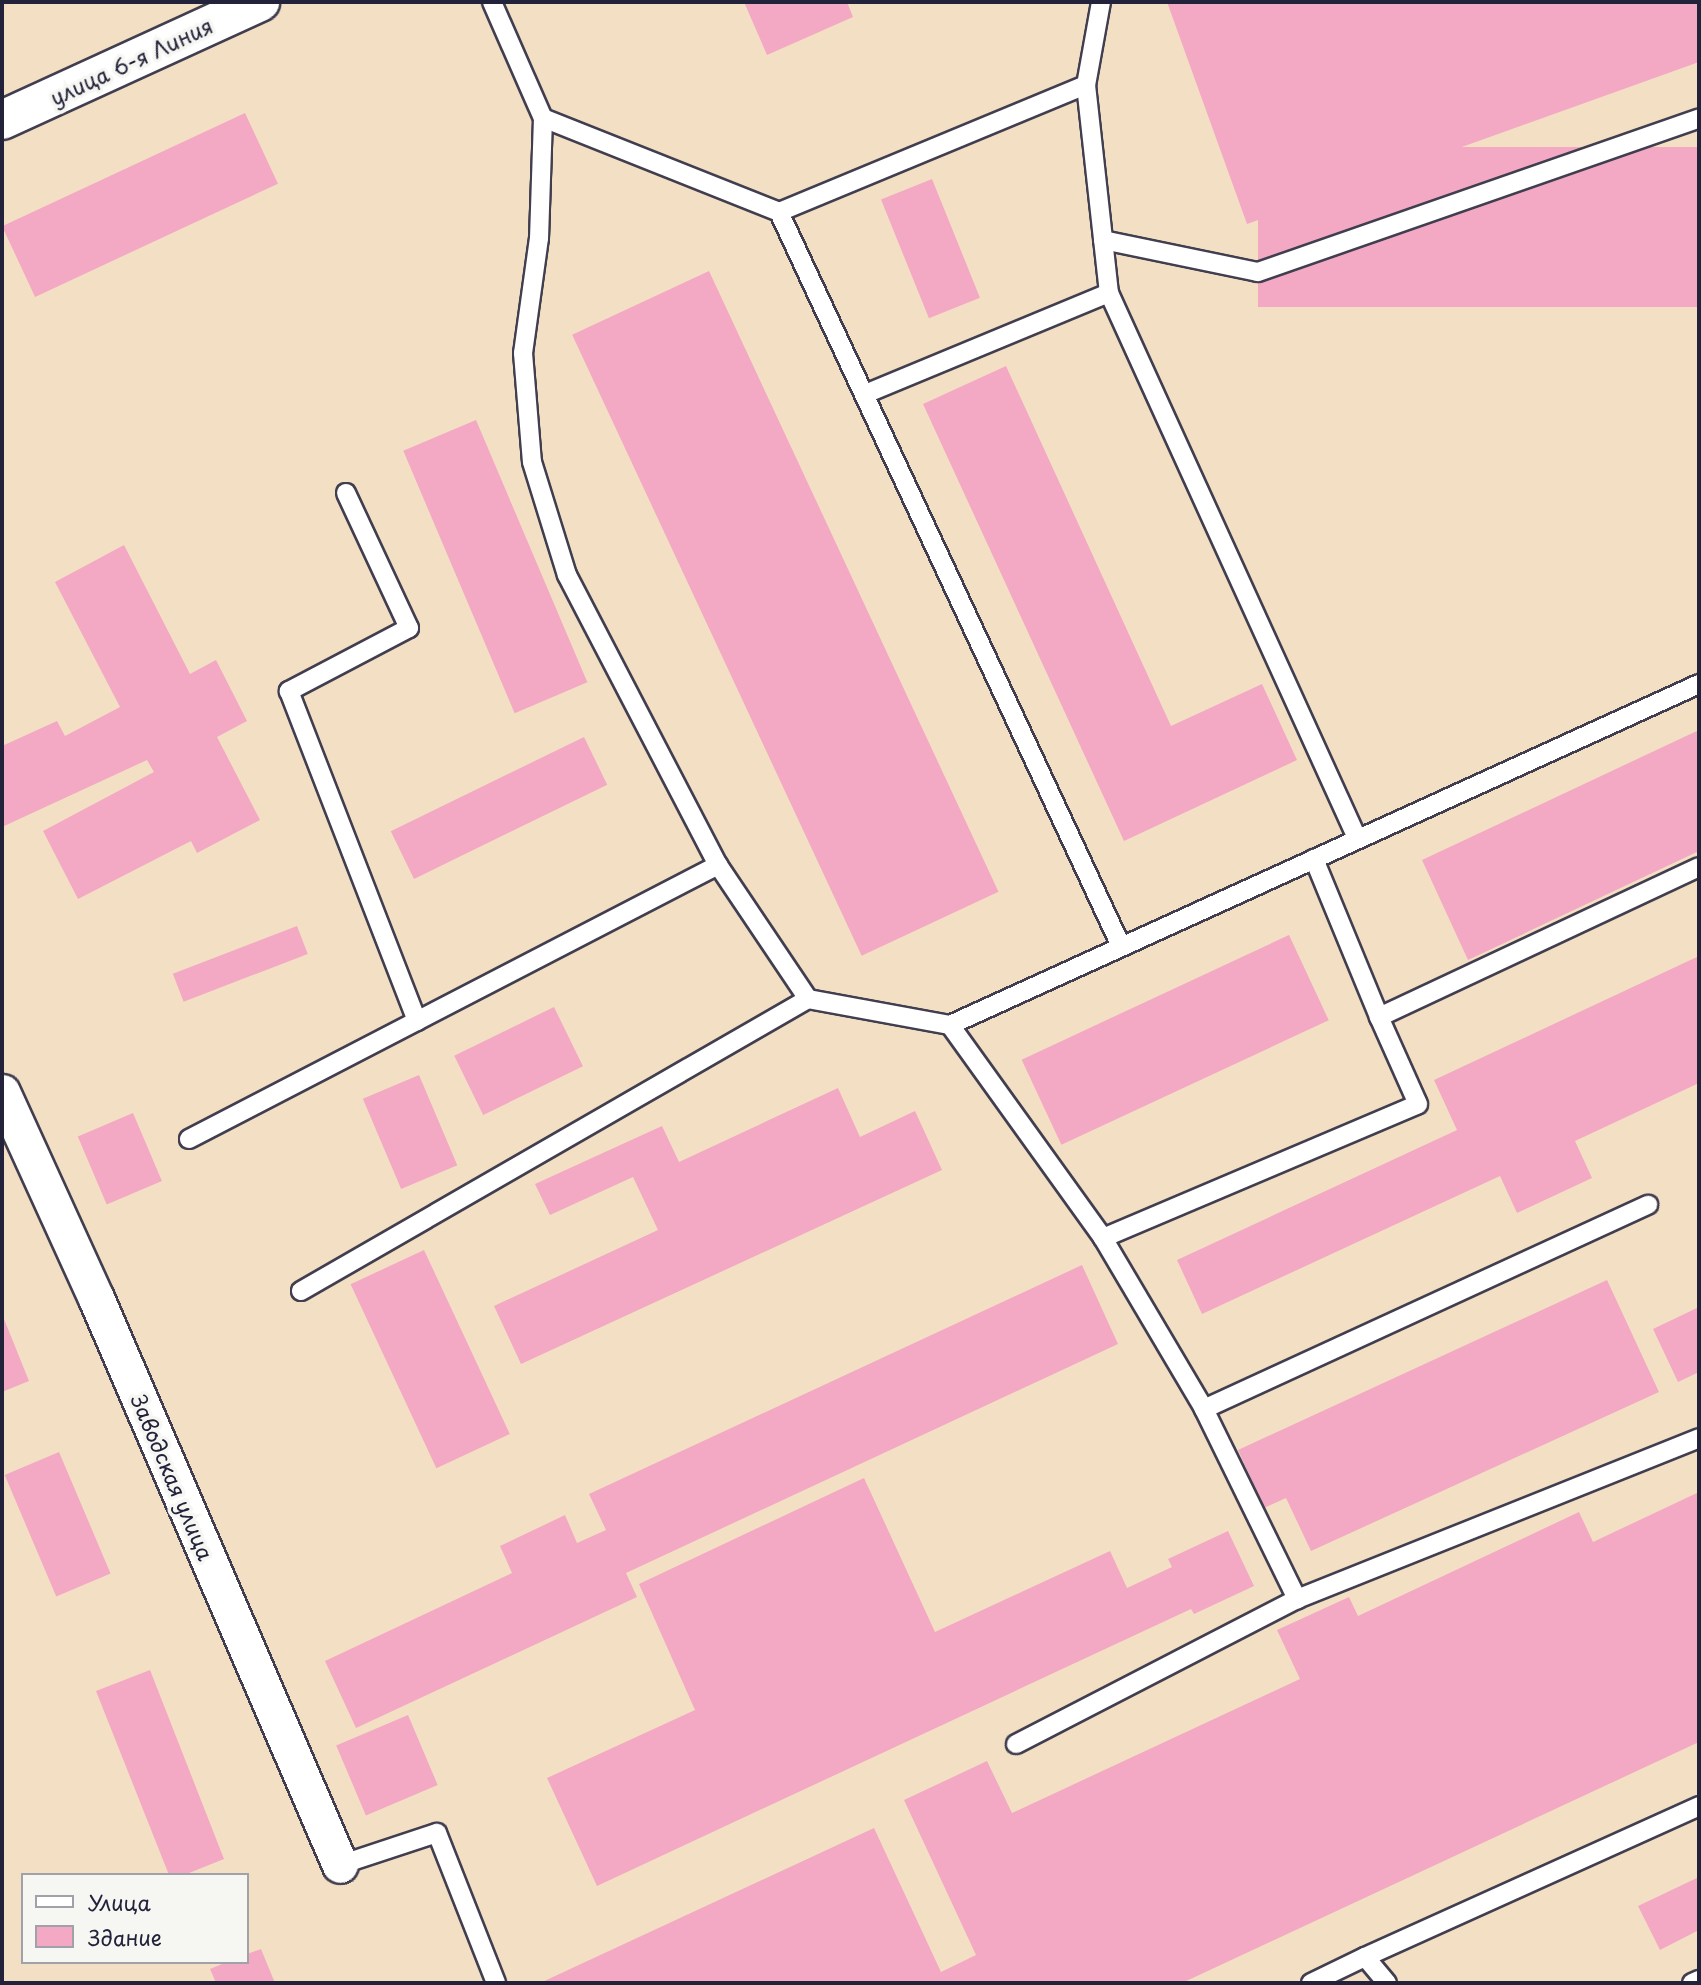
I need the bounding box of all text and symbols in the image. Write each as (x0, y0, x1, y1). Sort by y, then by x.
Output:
street label: улица 6-я Линия (45, 12, 217, 110)
street label: Заводская улица (126, 1390, 220, 1564)
legend (21, 1873, 248, 1964)
text: Улица (88, 1886, 151, 1918)
text: Здание (88, 1921, 162, 1953)

